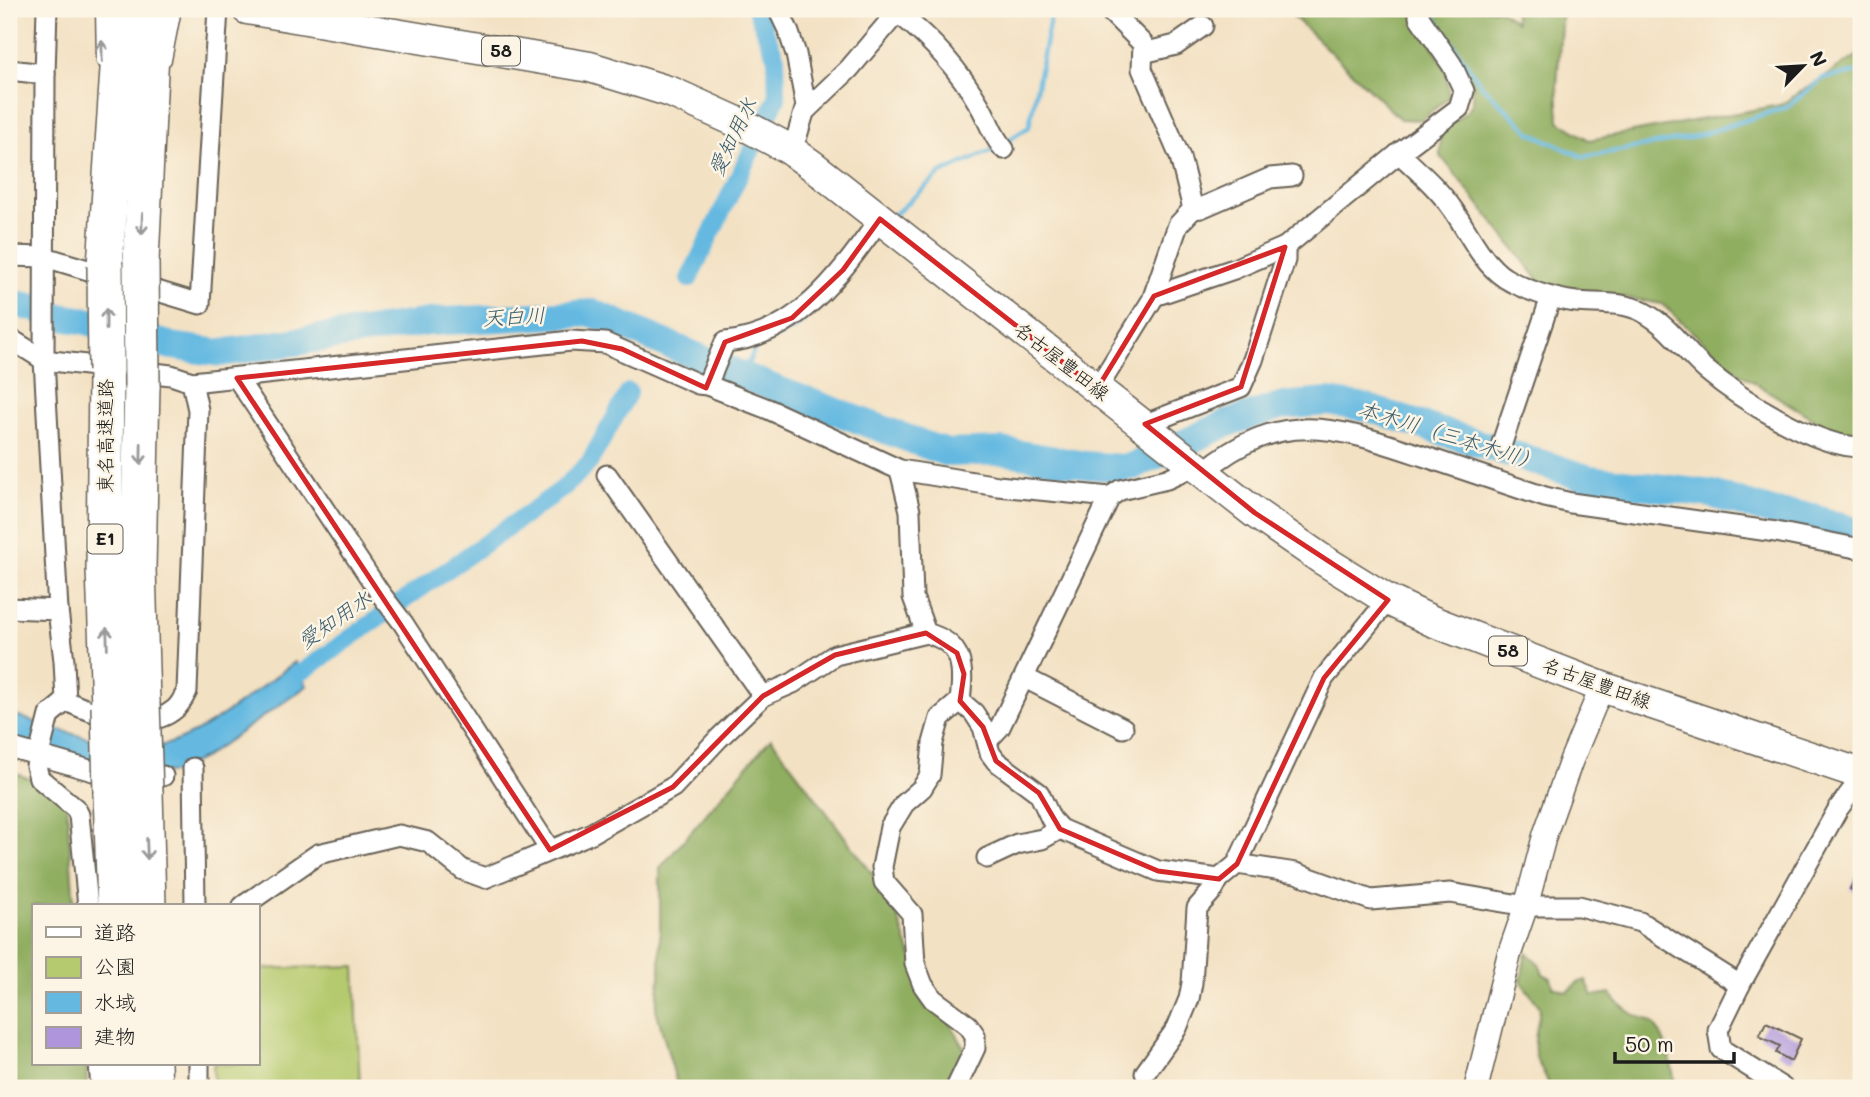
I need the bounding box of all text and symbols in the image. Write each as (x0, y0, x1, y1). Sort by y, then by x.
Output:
north arrow (1769, 32, 1839, 102)
road number: 58 (482, 36, 520, 66)
one-way arrow (95, 40, 109, 63)
text: N (1804, 47, 1833, 70)
water label: 愛知用水 (701, 93, 762, 180)
one-way arrow (136, 212, 149, 235)
water label: 天白川 (482, 300, 546, 331)
one-way arrow (99, 307, 112, 330)
street label: 名古屋豊田線 (1010, 316, 1115, 406)
street label: 東名高速道路 (92, 379, 117, 493)
water label: 本木川（三本木川） (1355, 394, 1544, 475)
one-way arrow (134, 443, 148, 466)
road number: E1 (88, 524, 122, 554)
water label: 愛知用水 (292, 584, 376, 654)
one-way arrow (100, 627, 113, 650)
road number: 58 (1489, 636, 1527, 666)
street label: 名古屋豊田線 (1539, 651, 1655, 714)
one-way arrow (140, 837, 153, 860)
legend (32, 904, 259, 1066)
text: 道路 (94, 918, 136, 945)
text: 公園 (94, 952, 136, 979)
text: 水域 (94, 988, 136, 1015)
scale bar (1615, 1020, 1734, 1064)
text: 建物 (94, 1022, 136, 1049)
text: 50 m (1625, 1030, 1674, 1057)

